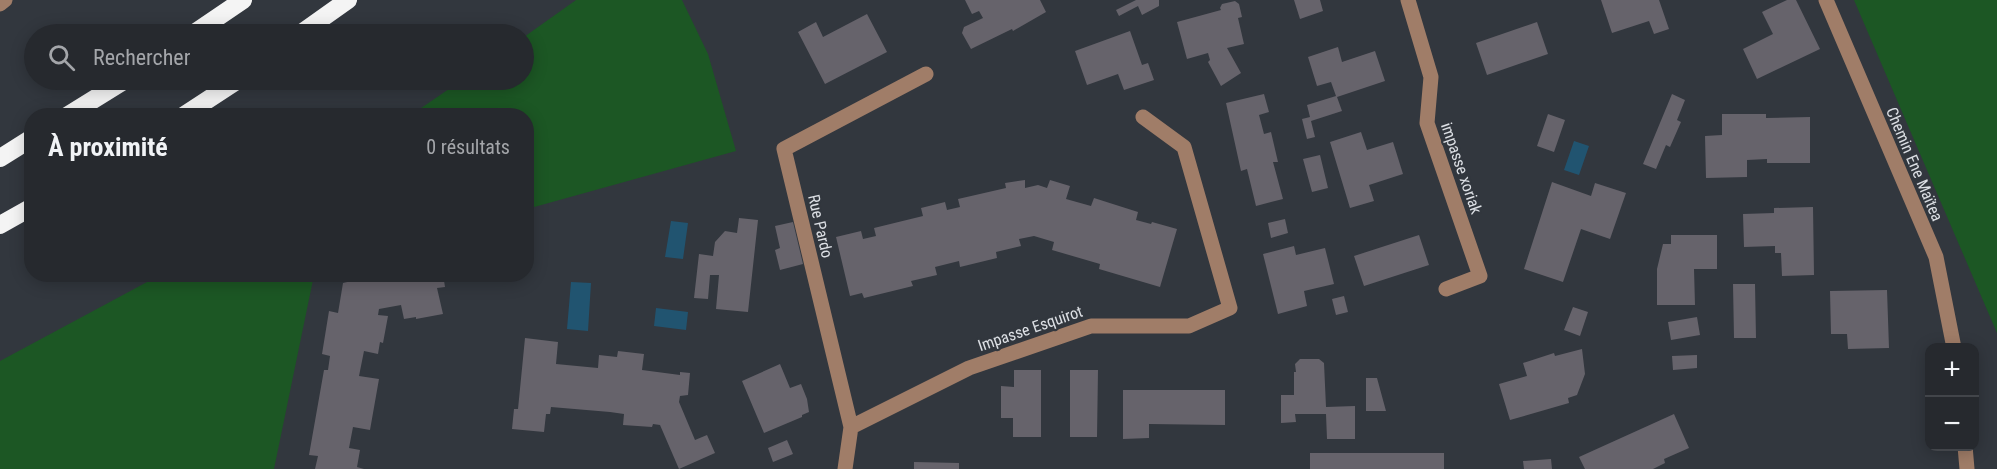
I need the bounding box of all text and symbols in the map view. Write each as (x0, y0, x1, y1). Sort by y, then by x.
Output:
search box (24, 24, 534, 90)
icon: search (45, 41, 78, 74)
text: Rechercher (93, 45, 190, 70)
street label: Chemin Ene Maïtea (1882, 104, 1947, 224)
street label: impasse xoriak (1437, 120, 1486, 217)
text: À proximité (48, 132, 168, 162)
text: 0 résultats (426, 135, 510, 159)
street label: Rue Pardo (804, 193, 837, 260)
street label: Impasse Esquirot (975, 302, 1085, 355)
map controls (1925, 343, 1979, 451)
button: + (1925, 343, 1979, 397)
button: − (1925, 397, 1979, 451)

